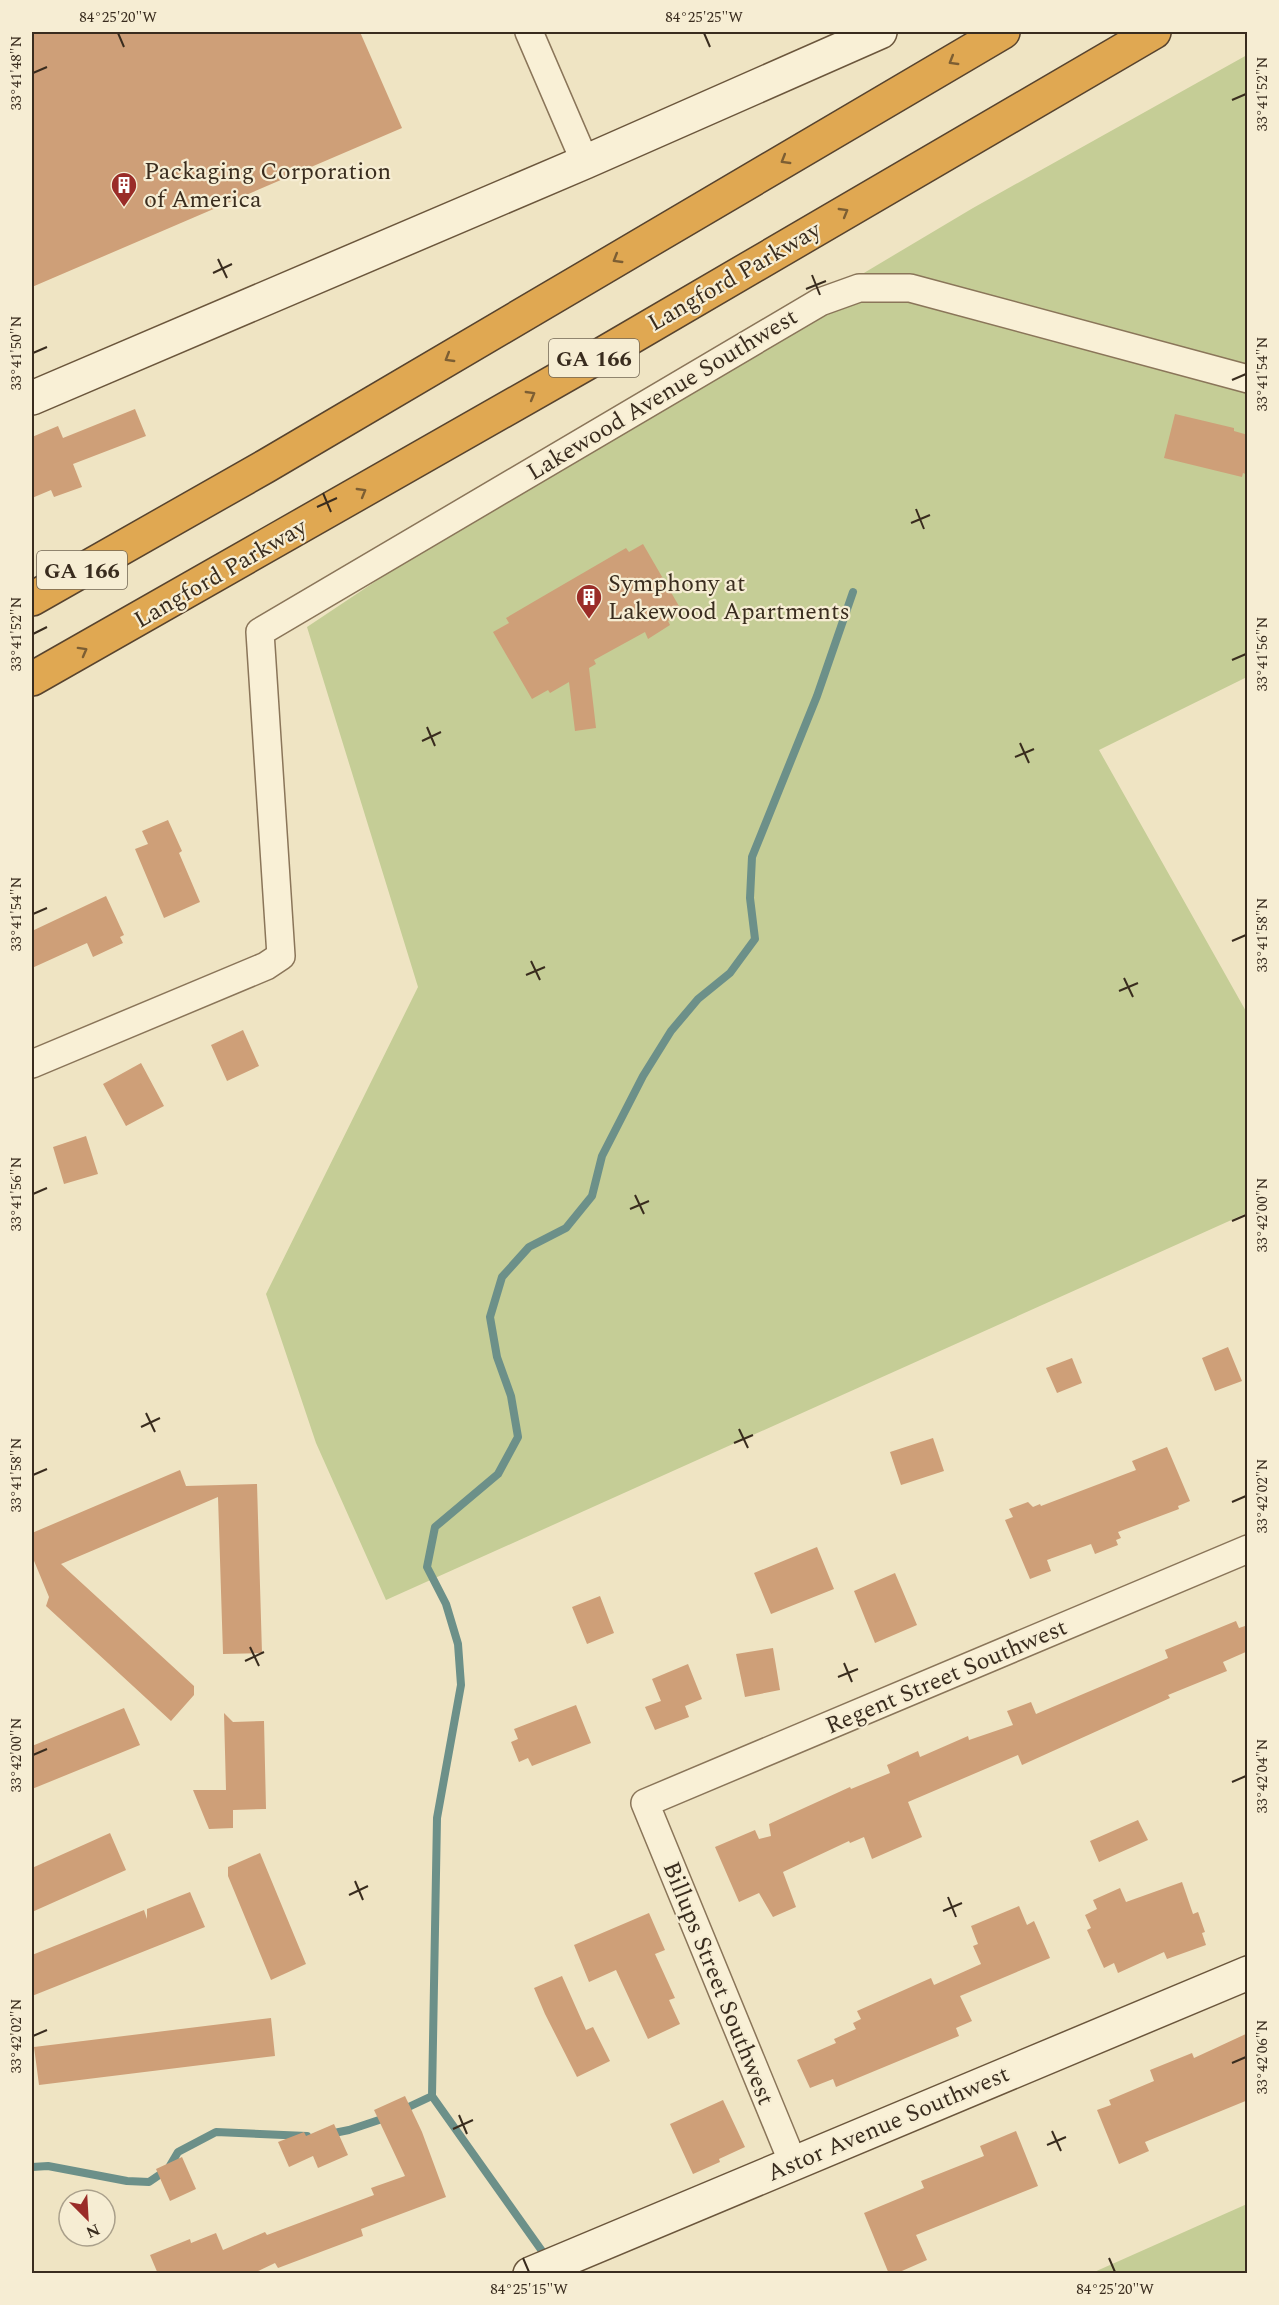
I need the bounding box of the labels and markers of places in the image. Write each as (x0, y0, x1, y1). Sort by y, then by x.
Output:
place label: Packaging Corporation of America (144, 154, 391, 218)
building icon: Packaging Corporation of America (109, 170, 139, 208)
place label: Symphony at Lakewood Apartments (608, 566, 850, 630)
building icon: Symphony at Lakewood Apartments (574, 582, 604, 620)

